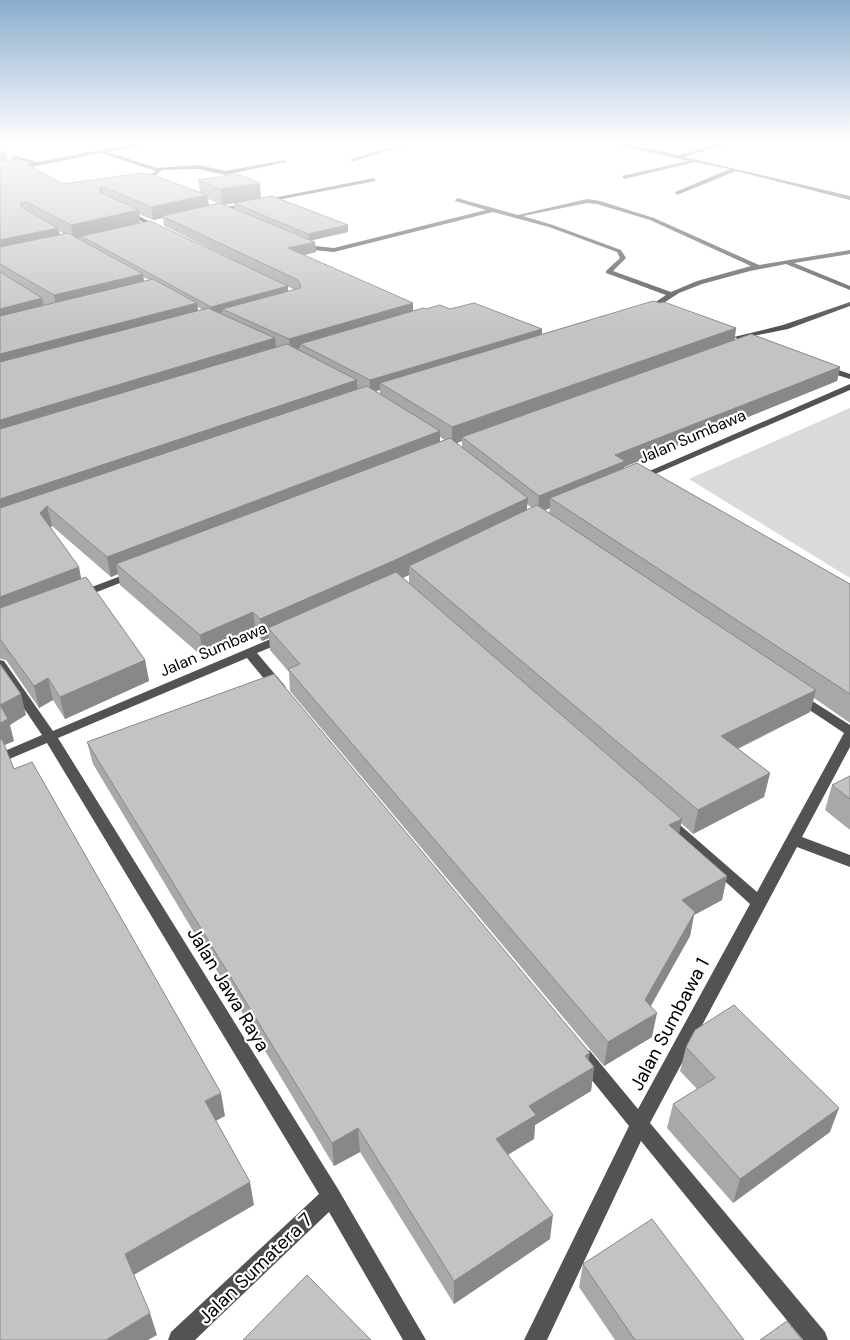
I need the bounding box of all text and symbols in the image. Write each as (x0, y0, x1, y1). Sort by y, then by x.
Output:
street label: Jalan Sumbawa (635, 404, 749, 468)
street label: Jalan Sumbawa (156, 617, 270, 681)
street label: Jalan Jawa Raya (182, 922, 276, 1056)
street label: Jalan Sumbawa 1 (624, 954, 715, 1095)
street label: Jalan Sumatera 7 (193, 1207, 318, 1329)

